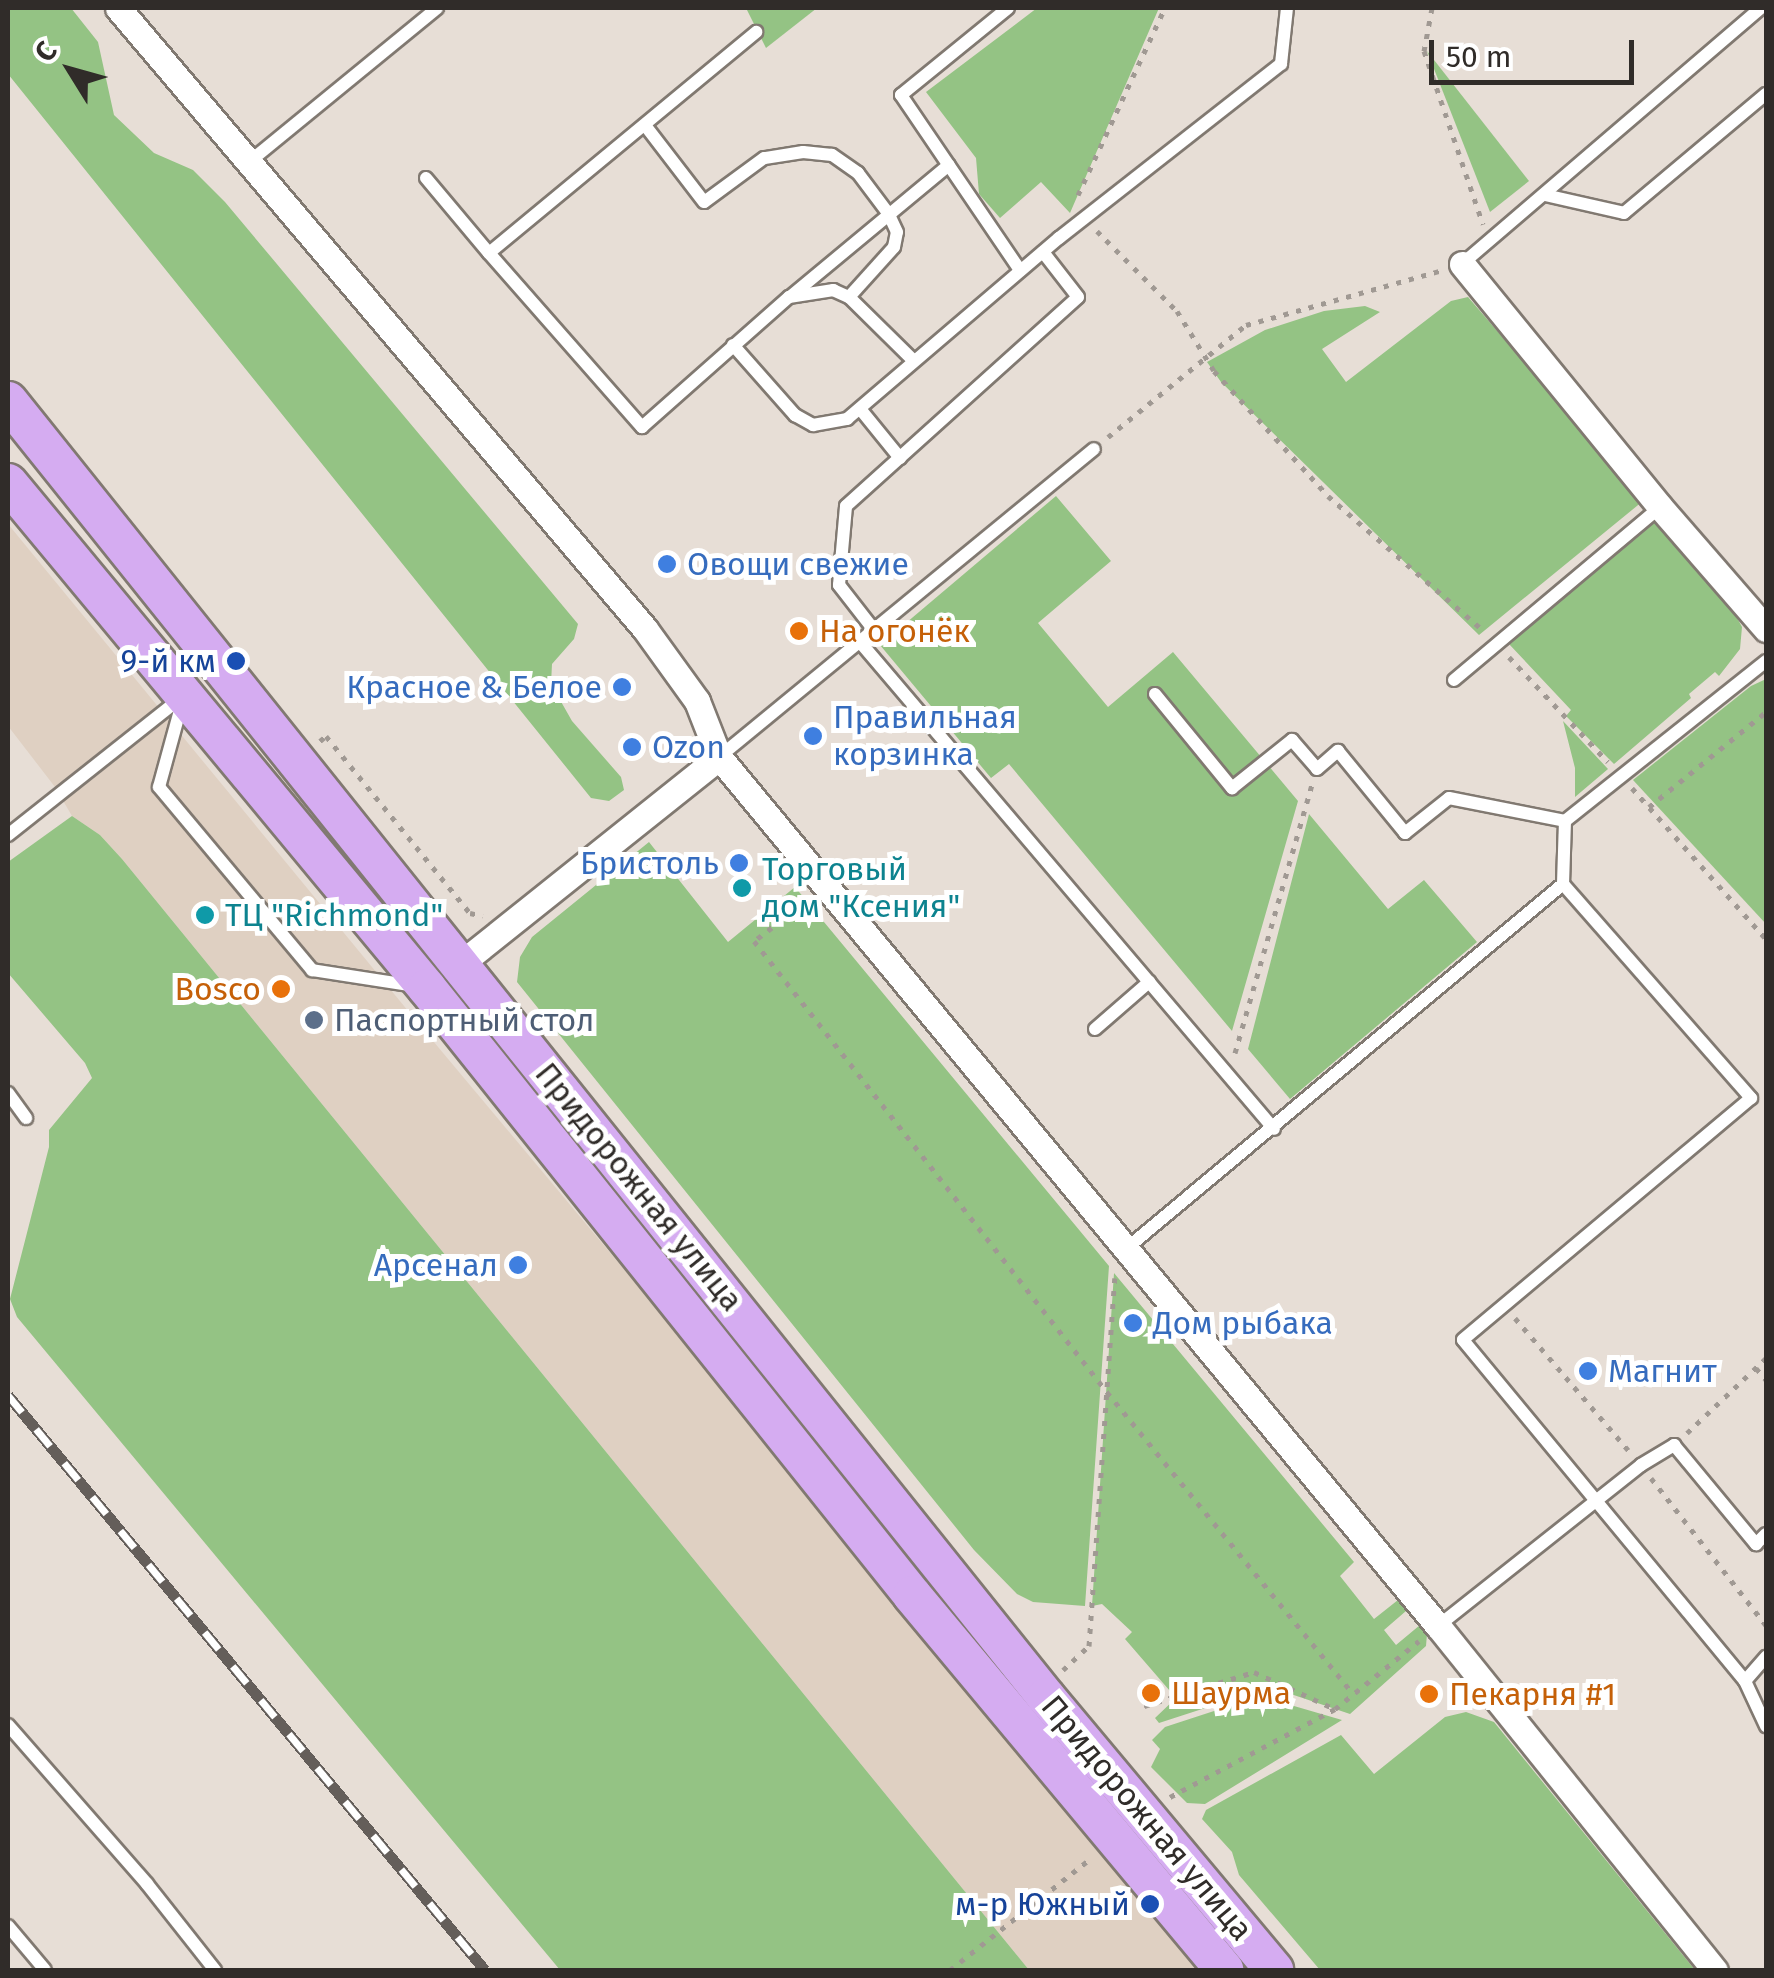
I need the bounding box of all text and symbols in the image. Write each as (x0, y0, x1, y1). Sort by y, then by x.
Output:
north arrow (20, 20, 120, 120)
scale bar (1434, 20, 1639, 82)
text: С (28, 35, 64, 68)
text: 50 m (1446, 39, 1511, 75)
place label: Овощи свежие (687, 545, 909, 583)
marker: Овощи свежие (656, 553, 678, 575)
place label: На огонёк (819, 612, 970, 650)
marker: На огонёк (788, 620, 810, 642)
place label: 9-й км (121, 642, 216, 680)
marker: 9-й км (225, 650, 247, 672)
place label: Красное & Белое (346, 668, 602, 706)
marker: Красное & Белое (611, 676, 633, 698)
place label: Правильная корзинка (833, 699, 1017, 774)
marker: Правильная корзинка (802, 725, 824, 747)
place label: Ozon (652, 728, 725, 766)
marker: Ozon (621, 736, 643, 758)
place label: Бристоль (580, 844, 719, 882)
place label: Торговый дом "Ксения" (762, 851, 960, 926)
marker: Бристоль (728, 852, 750, 874)
marker: Торговый дом "Ксения" (731, 877, 753, 899)
place label: ТЦ "Richmond" (225, 896, 443, 934)
marker: ТЦ "Richmond" (194, 904, 216, 926)
place label: Bosco (175, 970, 261, 1008)
marker: Bosco (270, 978, 292, 1000)
place label: Паспортный стол (334, 1001, 594, 1039)
marker: Паспортный стол (303, 1009, 325, 1031)
street label: Придорожная улица (527, 1055, 751, 1319)
place label: Арсенал (374, 1246, 498, 1284)
marker: Арсенал (507, 1254, 529, 1276)
place label: Дом рыбака (1153, 1304, 1333, 1342)
marker: Дом рыбака (1122, 1312, 1144, 1334)
place label: Магнит (1608, 1352, 1717, 1390)
marker: Магнит (1577, 1360, 1599, 1382)
place label: Шаурма (1171, 1674, 1291, 1712)
place label: Пекарня #1 (1449, 1675, 1616, 1713)
marker: Шаурма (1140, 1682, 1162, 1704)
marker: Пекарня #1 (1418, 1683, 1440, 1705)
street label: Придорожная улица (1033, 1688, 1261, 1948)
place label: м-р Южный (955, 1885, 1130, 1923)
marker: м-р Южный (1139, 1893, 1161, 1915)

